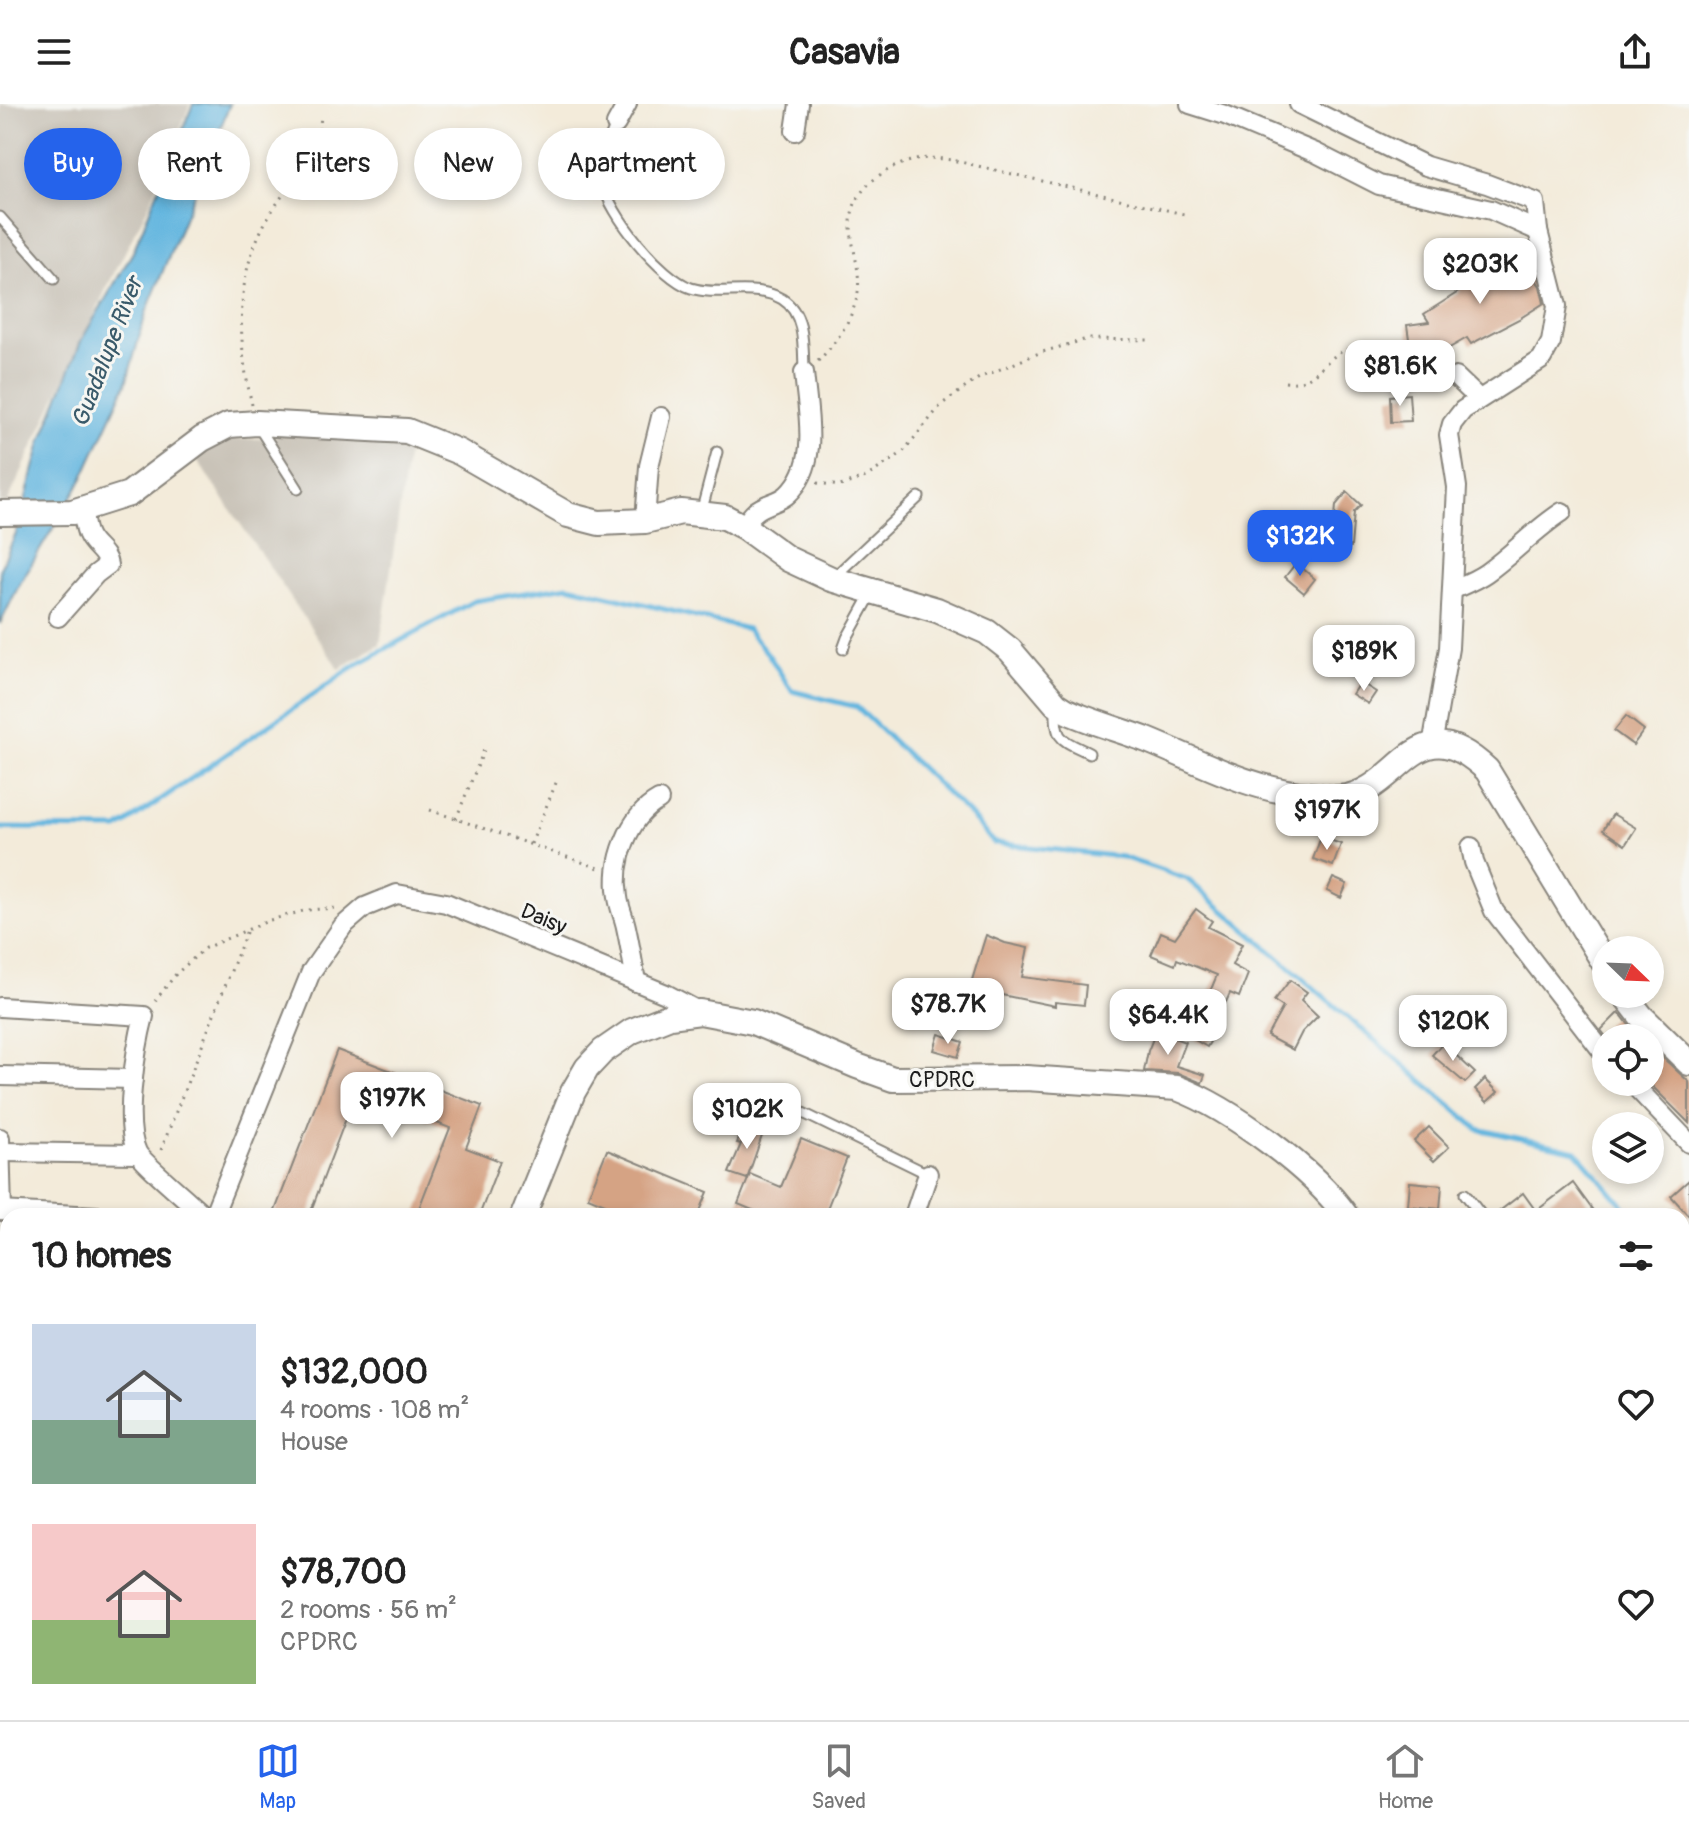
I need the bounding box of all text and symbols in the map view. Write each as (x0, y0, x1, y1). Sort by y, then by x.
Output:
icon: menu (32, 30, 76, 74)
text: Casavia (789, 30, 900, 75)
icon: share (1613, 30, 1657, 74)
chip: Buy (24, 128, 122, 200)
chip: Rent (138, 128, 250, 200)
chip: Filters (266, 128, 398, 200)
chip: New (414, 128, 522, 200)
chip: Apartment (538, 128, 725, 200)
pin: $203K (1424, 238, 1536, 306)
text: $203K (1442, 248, 1518, 280)
water label: Guadalupe River (66, 270, 151, 431)
pin: $81.6K (1335, 340, 1465, 408)
text: $81.6K (1363, 350, 1437, 382)
pin: $132K (1244, 510, 1356, 578)
text: $132K (1266, 520, 1334, 552)
pin: $189K (1308, 625, 1420, 693)
text: $189K (1331, 635, 1397, 667)
pin: $197K (1271, 784, 1383, 852)
text: $197K (1293, 794, 1361, 826)
street label: Daisy (516, 897, 571, 941)
north arrow (1592, 936, 1664, 1008)
map controls (1592, 936, 1664, 1184)
pin: $78.7K (883, 978, 1013, 1046)
text: $78.7K (910, 988, 986, 1020)
pin: $64.4K (1103, 989, 1233, 1057)
pin: $120K (1397, 995, 1509, 1063)
text: $64.4K (1128, 999, 1208, 1031)
text: $120K (1417, 1005, 1489, 1037)
button: locate (1592, 1024, 1664, 1096)
street label: CPDRC (909, 1066, 975, 1094)
pin: $197K (336, 1072, 448, 1140)
text: $197K (358, 1082, 426, 1114)
pin: $102K (691, 1083, 803, 1151)
text: $102K (711, 1093, 783, 1125)
button: layers (1592, 1112, 1664, 1184)
icon: filters (1614, 1234, 1658, 1278)
text: 10 homes (32, 1235, 171, 1278)
text: $132,000 (280, 1351, 428, 1394)
icon: home (96, 1356, 192, 1452)
icon: heart (1614, 1382, 1658, 1426)
text: 4 rooms · 108 m² (280, 1394, 469, 1426)
text: House (280, 1426, 348, 1458)
text: $78,700 (280, 1551, 407, 1594)
icon: home (96, 1556, 192, 1652)
icon: heart (1614, 1582, 1658, 1626)
text: 2 rooms · 56 m² (280, 1594, 457, 1626)
text: CPDRC (280, 1626, 358, 1658)
tab: Map (256, 1739, 300, 1815)
tab: Saved (811, 1739, 866, 1815)
tab: Home (1378, 1739, 1433, 1815)

